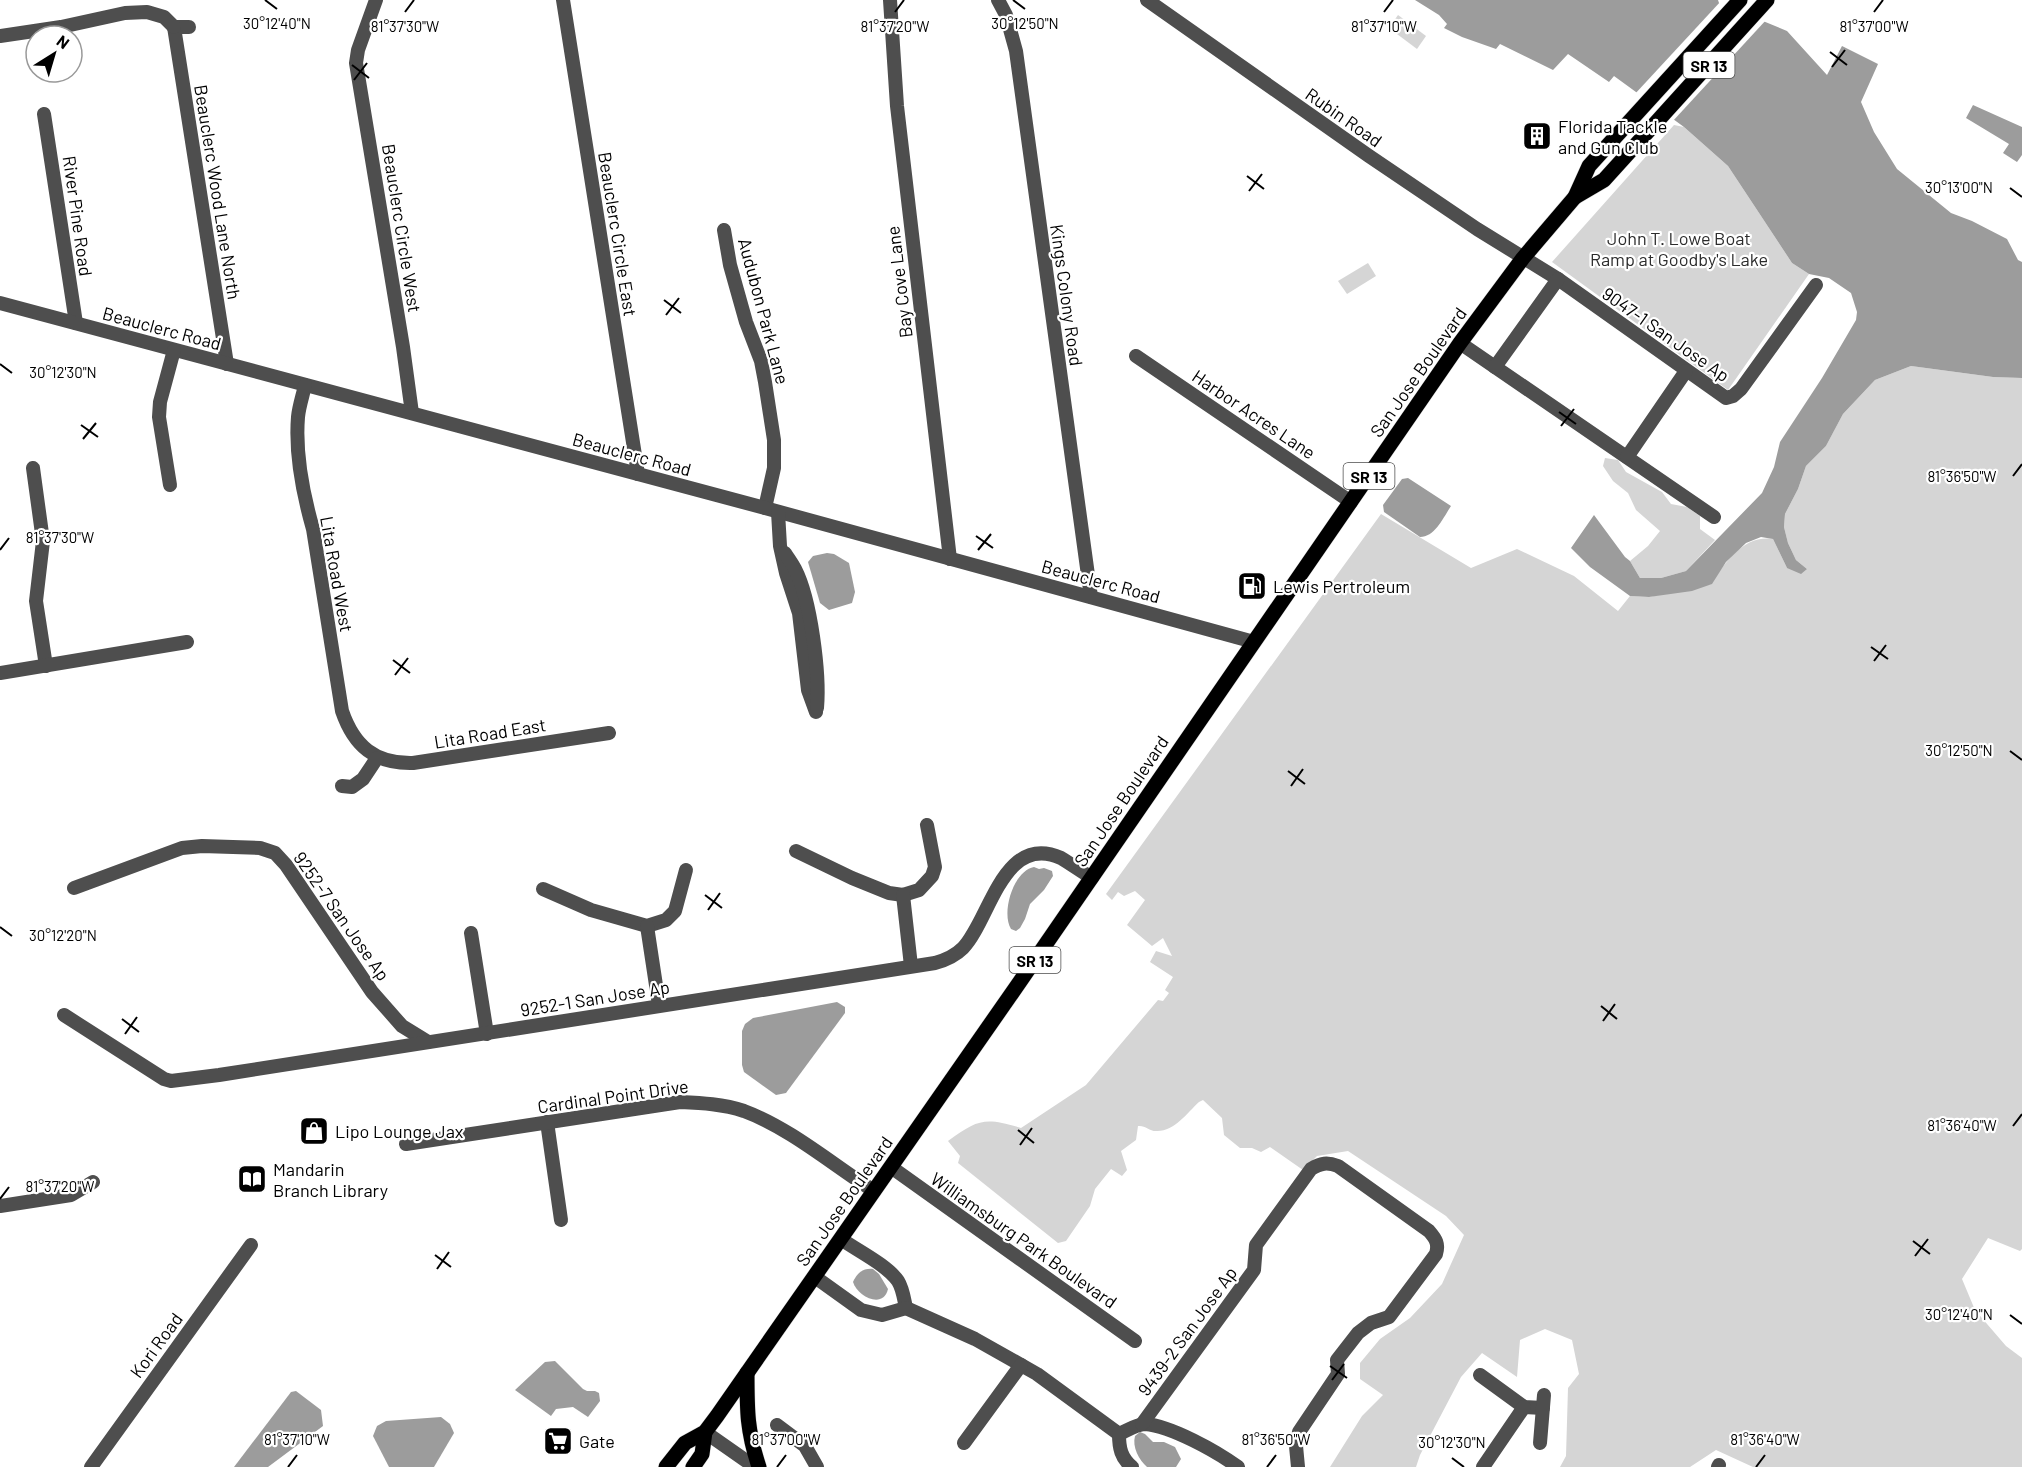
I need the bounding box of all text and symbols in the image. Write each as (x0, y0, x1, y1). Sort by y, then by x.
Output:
text: 30°12'40"N (243, 14, 311, 32)
text: 30°12'50"N (991, 14, 1059, 32)
text: 81°37'30"W (371, 17, 439, 35)
text: 81°37'20"W (861, 17, 929, 35)
text: 81°37'10"W (1351, 17, 1417, 35)
text: 81°37'00"W (1839, 17, 1909, 35)
north arrow (24, 24, 84, 84)
text: N (53, 31, 73, 52)
road number: SR 13 (1684, 52, 1734, 78)
street label: Beauclerc Wood Lane North (190, 83, 246, 301)
street label: Rubin Road (1302, 83, 1386, 151)
place label: Florida Tackle and Gun Club (1558, 115, 1667, 158)
building icon: Florida Tackle and Gun Club (1521, 120, 1553, 152)
street label: Beauclerc Circle West (378, 142, 426, 314)
street label: Beauclerc Circle East (594, 150, 642, 318)
street label: River Pine Road (59, 154, 97, 278)
text: 30°13'00"N (1925, 178, 1993, 196)
street label: Kings Colony Road (1046, 223, 1088, 367)
street label: Bay Cove Lane (881, 225, 917, 339)
park label: John T. Lowe Boat Ramp at Goodby's Lake (1590, 227, 1768, 270)
street label: Audubon Park Lane (734, 235, 794, 387)
street label: 9047-1 San Jose Ap (1598, 282, 1734, 386)
street label: Beauclerc Road (100, 302, 224, 354)
street label: San Jose Boulevard (1365, 303, 1471, 441)
text: 30°12'30"N (29, 363, 97, 381)
street label: Harbor Acres Lane (1188, 365, 1320, 463)
street label: Beauclerc Road (570, 428, 694, 480)
road number: SR 13 (1344, 463, 1394, 489)
text: 81°36'50"W (1927, 467, 1997, 485)
street label: Lita Road West (316, 514, 358, 634)
text: 81°37'30"W (26, 528, 94, 546)
street label: Beauclerc Road (1039, 555, 1163, 607)
fuel station icon: Lewis Pertroleum (1236, 570, 1268, 602)
place label: Lewis Pertroleum (1273, 575, 1410, 597)
street label: Lita Road East (433, 713, 547, 753)
street label: San Jose Boulevard (1069, 731, 1173, 871)
text: 30°12'50"N (1925, 741, 1993, 759)
street label: 9252-7 San Jose Ap (289, 847, 395, 985)
text: 30°12'20"N (29, 926, 97, 944)
road number: SR 13 (1010, 947, 1060, 973)
street label: 9252-1 San Jose Ap (519, 975, 671, 1021)
street label: Cardinal Point Drive (536, 1075, 690, 1117)
shop icon: Lipo Lounge Jax (298, 1115, 330, 1147)
text: 81°36'40"W (1927, 1116, 1997, 1134)
place label: Lipo Lounge Jax (335, 1120, 464, 1142)
street label: San Jose Boulevard (791, 1132, 897, 1270)
place label: Mandarin Branch Library (273, 1158, 388, 1201)
library icon: Mandarin Branch Library (236, 1163, 268, 1195)
street label: Williamsburg Park Boulevard (927, 1167, 1121, 1313)
text: 81°37'20"W (26, 1177, 94, 1195)
street label: 9439-2 San Jose Ap (1133, 1262, 1241, 1400)
text: 30°12'40"N (1925, 1305, 1993, 1323)
street label: Kori Road (125, 1308, 187, 1382)
supermarket icon: Gate (542, 1425, 574, 1457)
text: 81°37'10"W (264, 1430, 330, 1448)
place label: Gate (579, 1430, 615, 1452)
text: 81°37'00"W (751, 1430, 821, 1448)
text: 81°36'50"W (1241, 1430, 1311, 1448)
text: 81°36'40"W (1730, 1430, 1800, 1448)
text: 30°12'30"N (1418, 1433, 1486, 1451)

